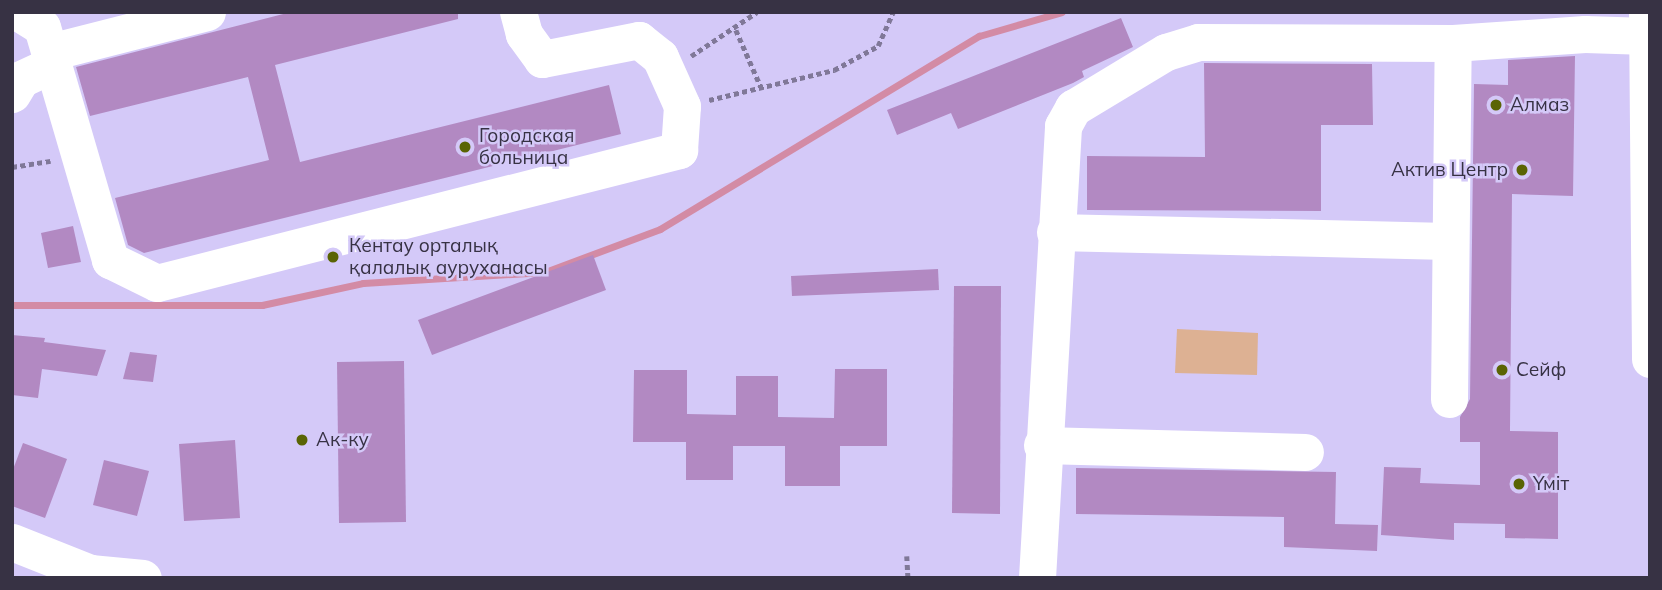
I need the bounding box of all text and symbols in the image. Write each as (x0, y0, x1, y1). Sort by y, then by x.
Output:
place label: Алмаз (1510, 94, 1569, 116)
marker: Алмаз (1488, 97, 1504, 113)
place label: Городская больница (479, 125, 574, 169)
marker: Городская больница (457, 139, 473, 155)
place label: Актив Центр (1391, 159, 1508, 181)
marker: Актив Центр (1514, 162, 1530, 178)
place label: Кентау орталық қалалық ауруханасы (349, 235, 548, 279)
marker: Кентау орталық қалалық ауруханасы (323, 247, 343, 267)
place label: Сейф (1516, 359, 1566, 381)
marker: Сейф (1494, 362, 1510, 378)
place label: Ак-ку (316, 429, 369, 451)
marker: Ак-ку (294, 432, 310, 448)
place label: Үміт (1533, 473, 1569, 495)
marker: Үміт (1511, 476, 1527, 492)

